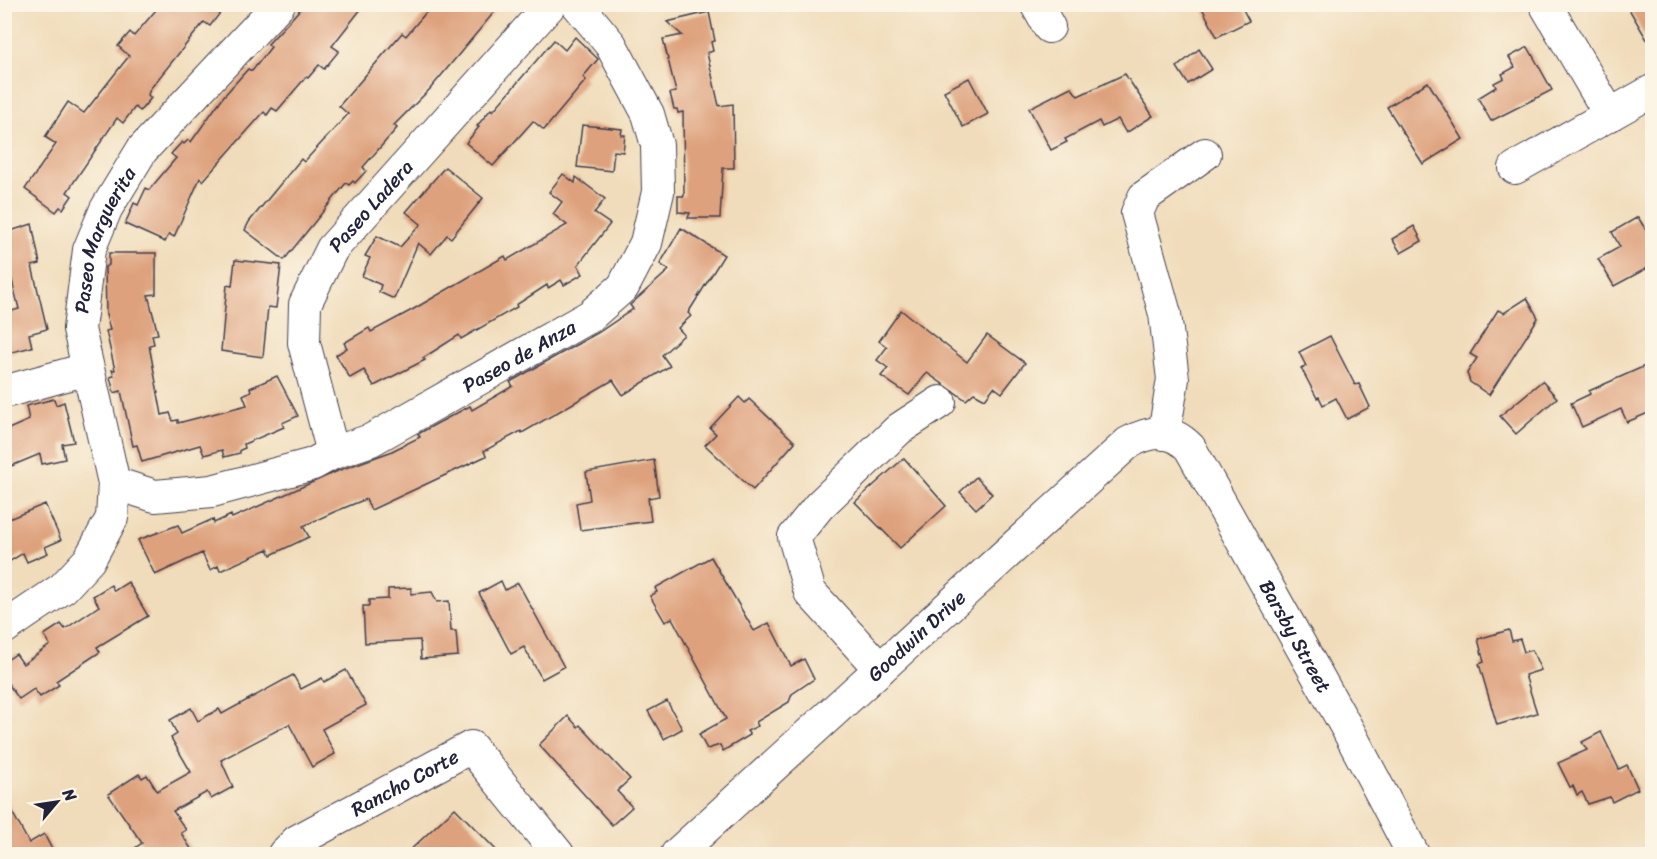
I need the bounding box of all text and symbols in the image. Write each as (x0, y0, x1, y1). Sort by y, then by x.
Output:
street label: Paseo Ladera (320, 152, 422, 261)
street label: Paseo Marguerita (64, 159, 146, 315)
street label: Paseo de Anza (456, 310, 584, 403)
street label: Barsby Street (1249, 573, 1341, 700)
street label: Goodwin Drive (859, 581, 974, 691)
street label: Rancho Corte (345, 740, 466, 827)
north arrow (27, 772, 87, 832)
text: N (54, 782, 85, 808)

